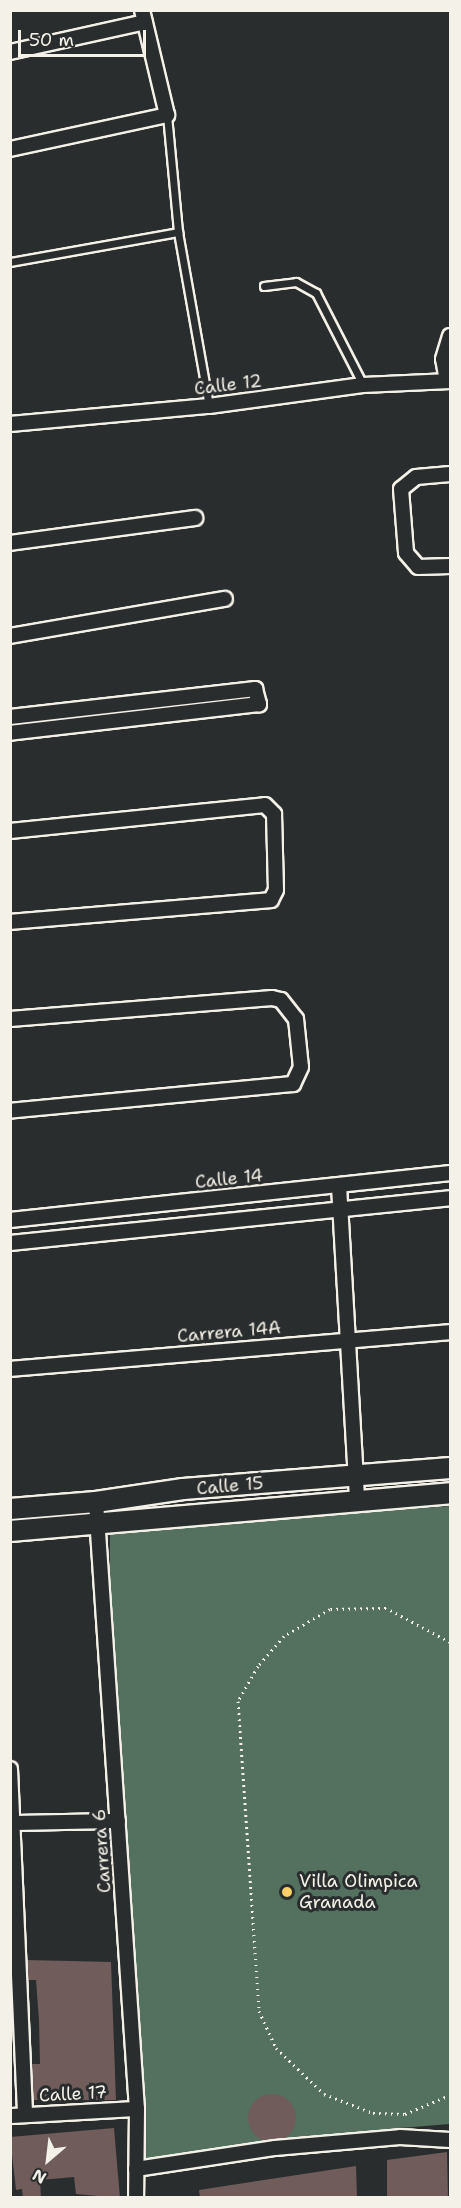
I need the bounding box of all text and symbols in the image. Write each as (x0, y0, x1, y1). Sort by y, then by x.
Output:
scale bar (21, 18, 148, 56)
text: 50 m (29, 28, 74, 52)
street label: Calle 12 (193, 370, 263, 400)
street label: Calle 14 (194, 1165, 264, 1193)
street label: Carrera 14A (176, 1317, 282, 1347)
street label: Calle 15 (196, 1472, 264, 1500)
street label: Carrera 6 (88, 1808, 116, 1894)
place label: Villa Olimpica Granada (299, 1871, 418, 1914)
marker: Villa Olimpica Granada (280, 1885, 294, 1899)
street label: Calle 17 (38, 2081, 108, 2107)
north arrow (18, 2130, 78, 2190)
text: N (29, 2164, 50, 2189)

